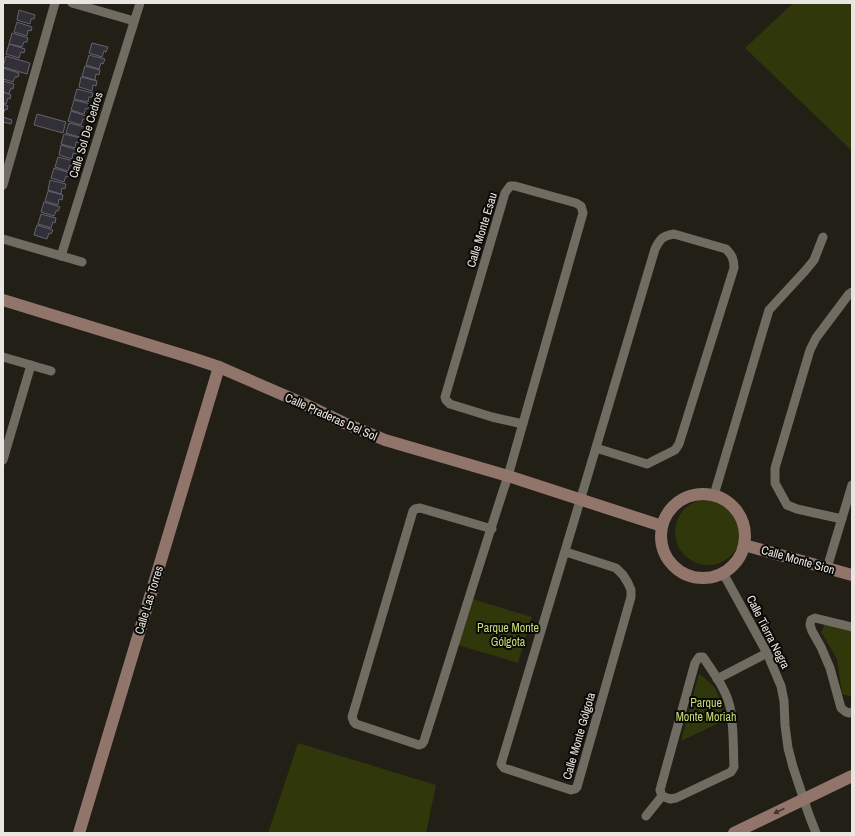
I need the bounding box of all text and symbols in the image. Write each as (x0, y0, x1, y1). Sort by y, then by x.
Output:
street label: Calle Sol De Cedros (65, 90, 107, 180)
street label: Calle Monte Esau (463, 191, 501, 269)
street label: Calle Praderas Del Sol (282, 389, 380, 445)
street label: Calle Monte Sion (760, 542, 836, 578)
street label: Calle Las Torres (131, 564, 167, 636)
street label: Calle Tierra Negra (743, 592, 794, 672)
park label: Parque Monte Gólgota (477, 620, 539, 650)
street label: Calle Monte Gólgota (559, 690, 599, 781)
park label: Parque Monte Moriah (676, 695, 736, 725)
one-way arrow (773, 808, 785, 814)

